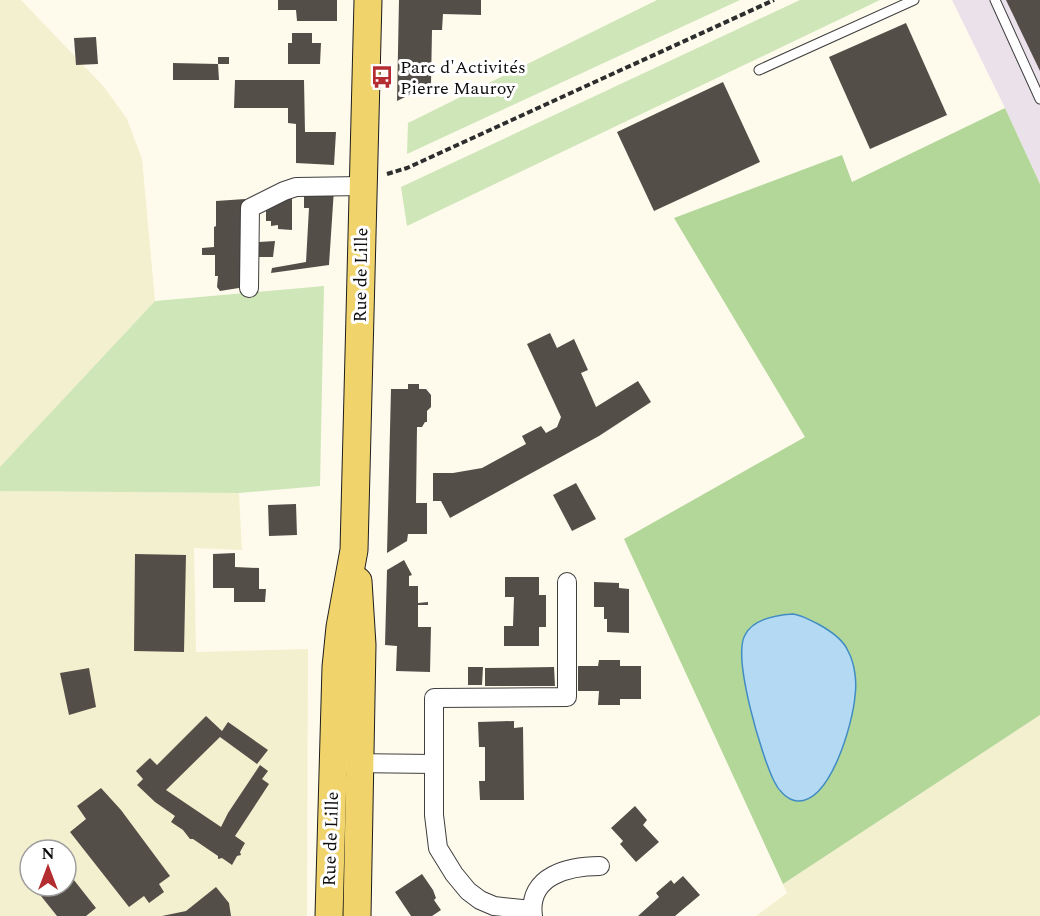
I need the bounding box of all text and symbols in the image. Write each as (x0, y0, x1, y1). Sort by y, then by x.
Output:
place label: Parc d'Activités Pierre Mauroy (400, 54, 526, 102)
bus stop icon: Parc d'Activités Pierre Mauroy (369, 64, 395, 90)
street label: Rue de Lille (347, 227, 375, 323)
street label: Rue de Lille (316, 791, 346, 887)
north arrow (18, 838, 78, 898)
text: N (41, 842, 55, 866)

